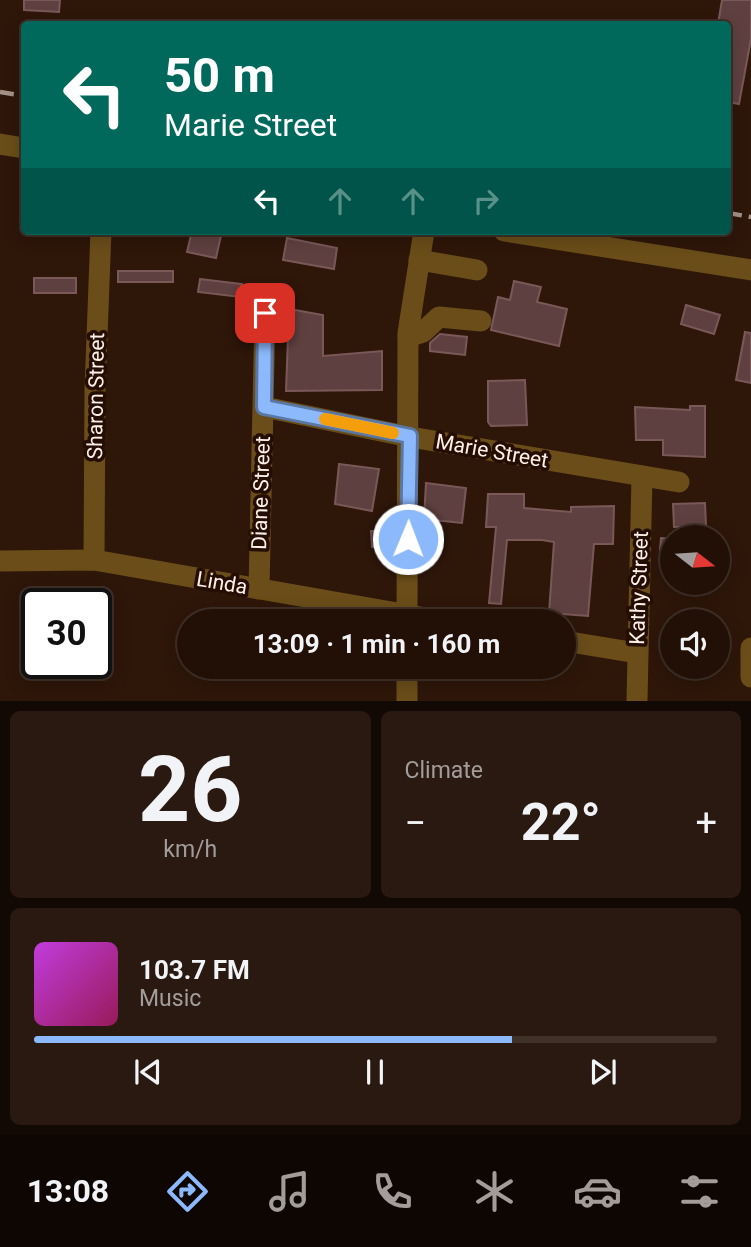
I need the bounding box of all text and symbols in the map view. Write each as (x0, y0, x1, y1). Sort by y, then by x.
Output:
text: 50 m (164, 47, 275, 104)
icon: left (49, 49, 140, 140)
text: Marie Street (164, 106, 337, 144)
icon: left (248, 182, 286, 220)
icon: ahead (321, 182, 359, 220)
icon: ahead (394, 182, 432, 220)
icon: right (467, 182, 505, 220)
pin (235, 283, 295, 343)
icon: arrive (246, 294, 284, 332)
street label: Sharon Street (83, 332, 109, 459)
street label: Marie Street (434, 429, 550, 473)
street label: Diane Street (247, 436, 275, 550)
position arrow (371, 502, 445, 576)
north arrow (660, 525, 730, 595)
map controls (660, 525, 730, 679)
street label: Kathy Street (625, 531, 653, 645)
street label: Linda (195, 567, 249, 599)
speed limit sign: 30 (21, 588, 112, 679)
button: sound (660, 609, 730, 679)
text: 13:09 · 1 min · 160 m (253, 629, 500, 659)
text: 26 (138, 737, 242, 843)
text: Climate (405, 757, 483, 784)
text: 22° (521, 792, 601, 853)
text: − (405, 801, 426, 845)
text: + (695, 801, 717, 845)
text: km/h (163, 836, 217, 863)
text: 103.7 FM (139, 955, 250, 985)
text: Music (139, 985, 201, 1012)
icon: previous (129, 1053, 167, 1091)
icon: pause (356, 1053, 394, 1091)
icon: next (584, 1053, 622, 1091)
icon: directions (163, 1167, 212, 1216)
icon: music (265, 1167, 314, 1216)
icon: phone (368, 1167, 417, 1216)
icon: climate (470, 1167, 519, 1216)
icon: car (573, 1167, 622, 1216)
icon: filters (675, 1167, 724, 1216)
text: 13:08 (27, 1172, 109, 1210)

